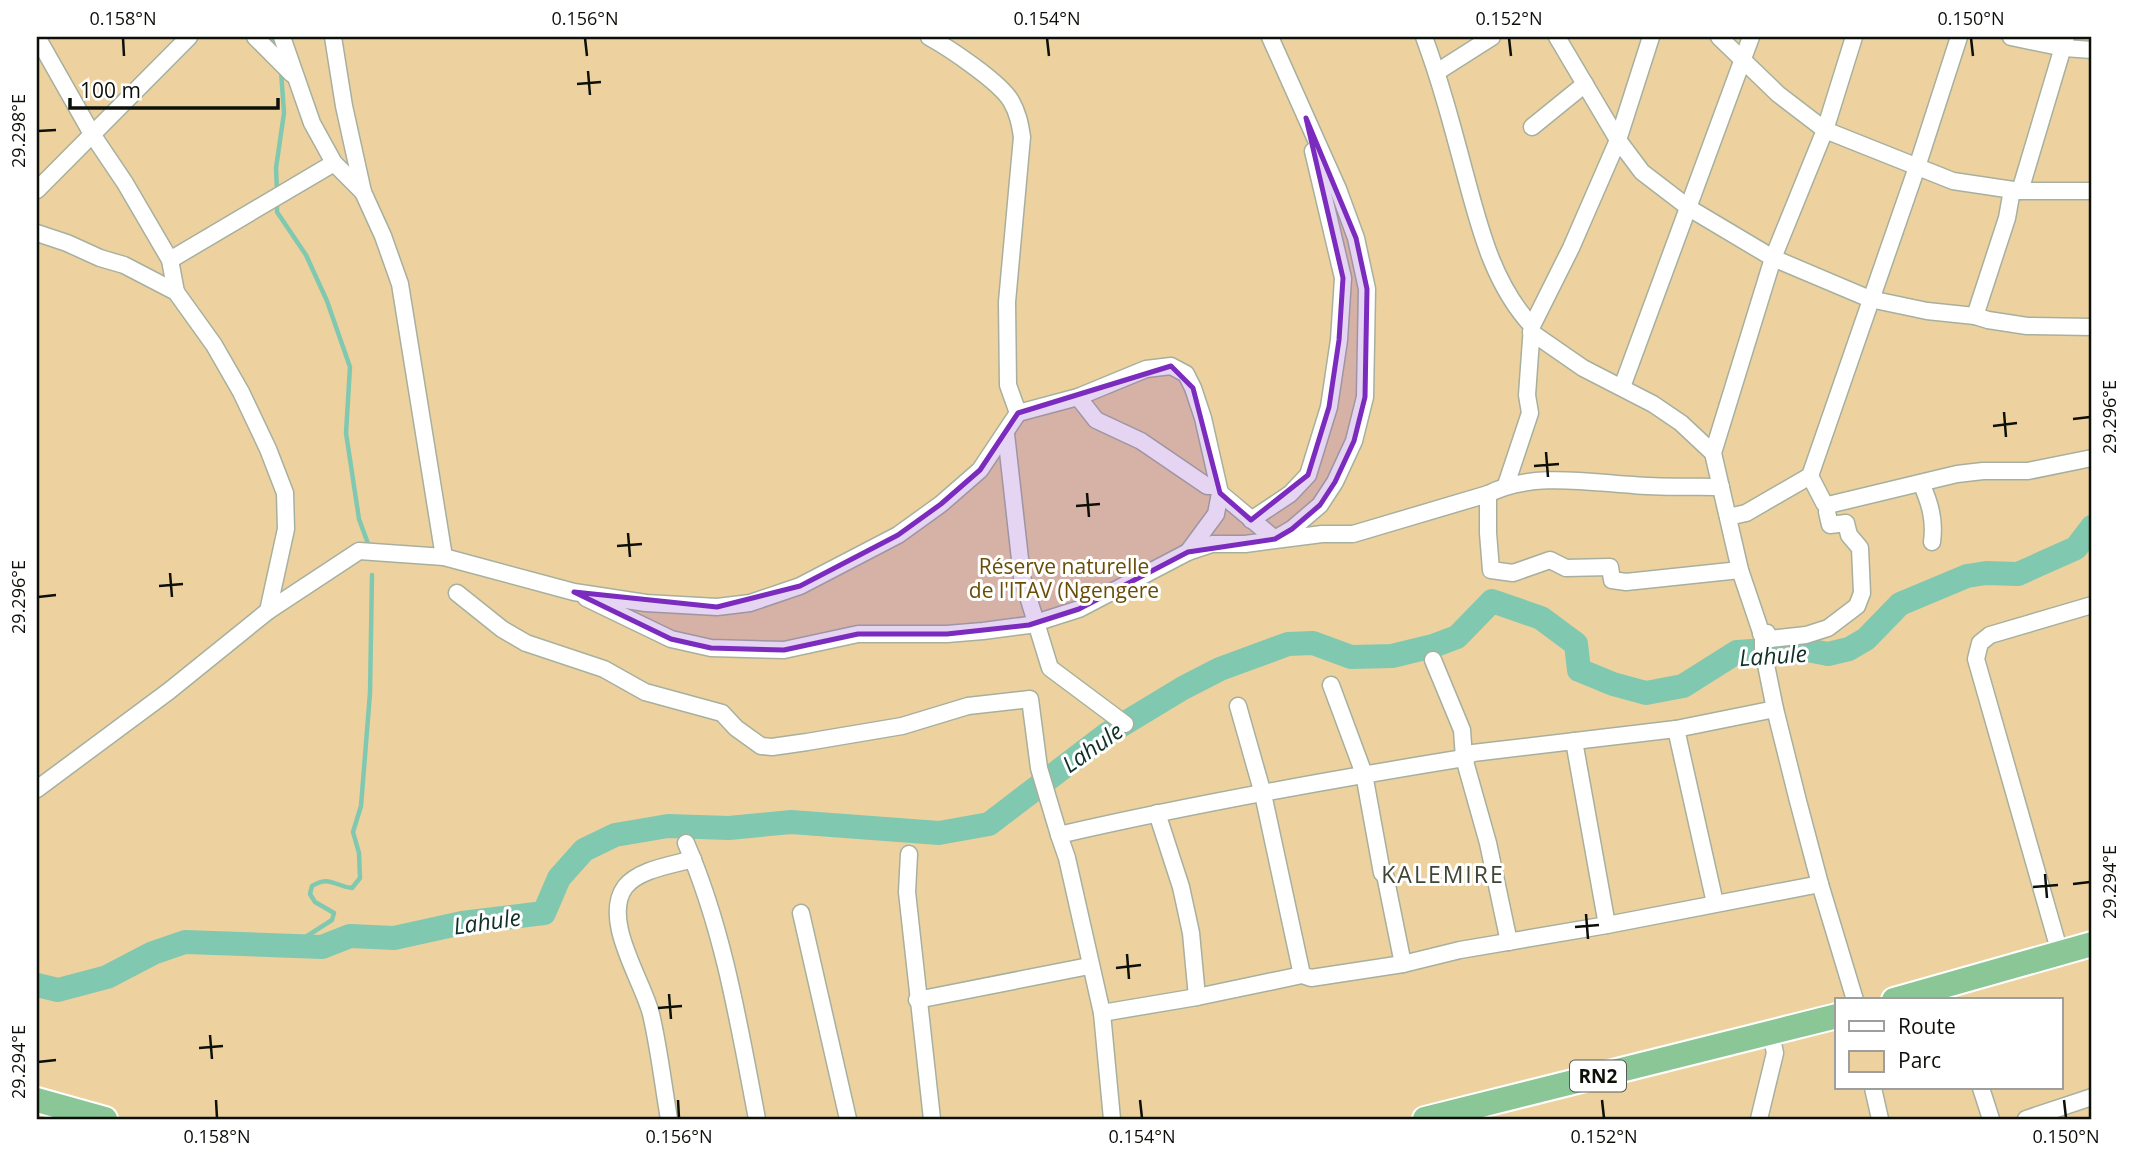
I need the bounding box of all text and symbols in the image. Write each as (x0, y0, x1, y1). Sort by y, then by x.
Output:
text: 0.158°N (89, 6, 157, 30)
text: 0.156°N (551, 6, 619, 30)
text: 0.154°N (1013, 6, 1081, 30)
text: 0.152°N (1475, 6, 1543, 30)
text: 0.150°N (1937, 6, 2005, 30)
scale bar (70, 66, 278, 110)
text: 100 m (80, 76, 141, 104)
text: 29.298°E (6, 94, 30, 168)
text: 29.296°E (2097, 380, 2121, 454)
park label: Réserve naturelle de l'ITAV (Ngengere (969, 552, 1159, 604)
text: 29.296°E (6, 560, 30, 634)
water label: Lahule (1738, 637, 1808, 673)
water label: Lahule (1055, 714, 1129, 780)
text: 29.294°E (2097, 845, 2121, 919)
district label: KALEMIRE (1381, 858, 1505, 890)
water label: Lahule (451, 900, 523, 942)
legend (1835, 998, 2062, 1090)
text: Route (1898, 1012, 1956, 1040)
text: 29.294°E (6, 1025, 30, 1099)
text: Parc (1898, 1046, 1941, 1074)
road number: RN2 (1570, 1060, 1626, 1092)
text: 0.158°N (183, 1124, 251, 1148)
text: 0.156°N (645, 1124, 713, 1148)
text: 0.154°N (1108, 1124, 1176, 1148)
text: 0.152°N (1570, 1124, 1638, 1148)
text: 0.150°N (2032, 1124, 2100, 1148)

